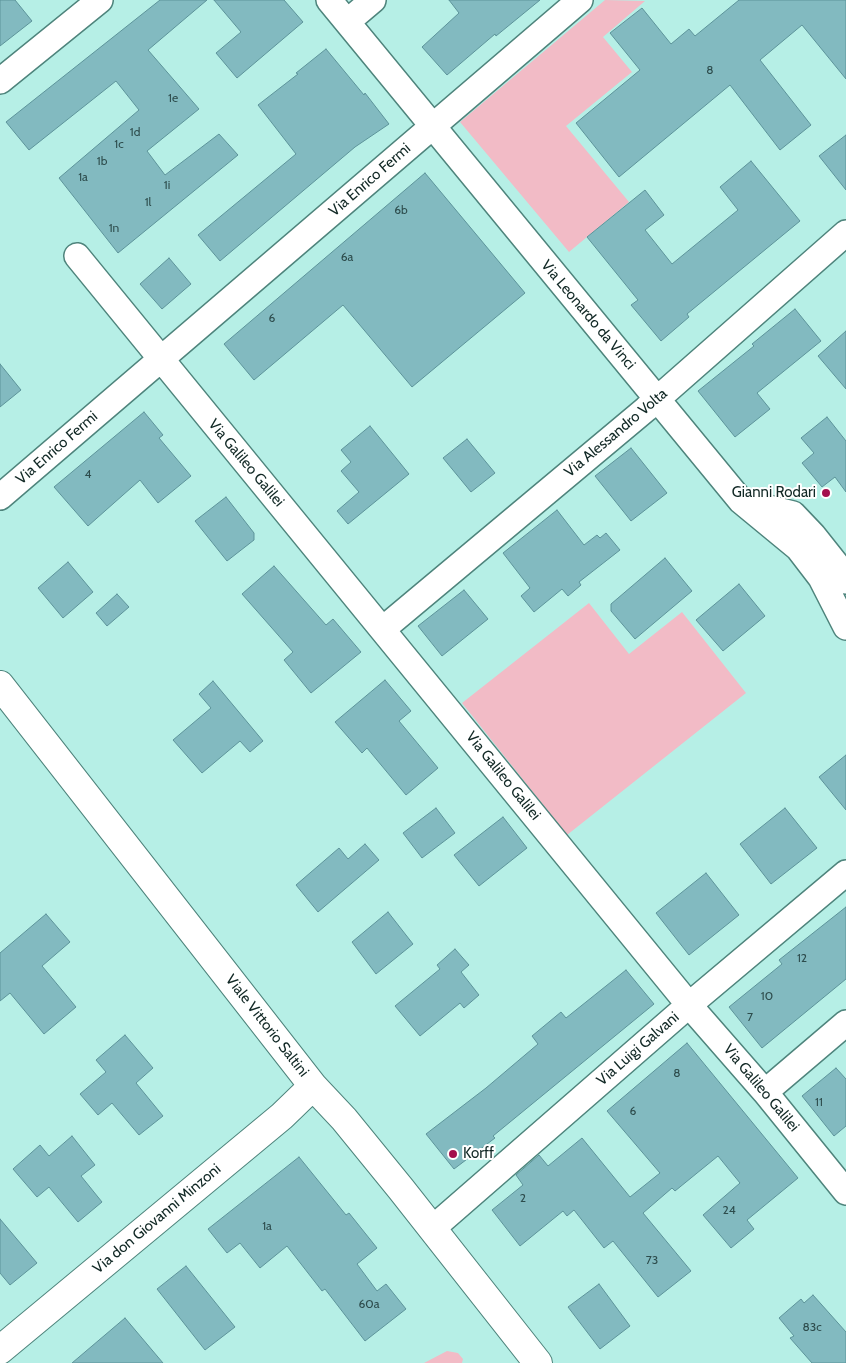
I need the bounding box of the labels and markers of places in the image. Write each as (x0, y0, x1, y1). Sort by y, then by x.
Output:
place label: Gianni Rodari (732, 484, 816, 502)
marker: Gianni Rodari (820, 487, 832, 499)
place label: Korff (463, 1145, 494, 1163)
marker: Korff (447, 1148, 459, 1160)

